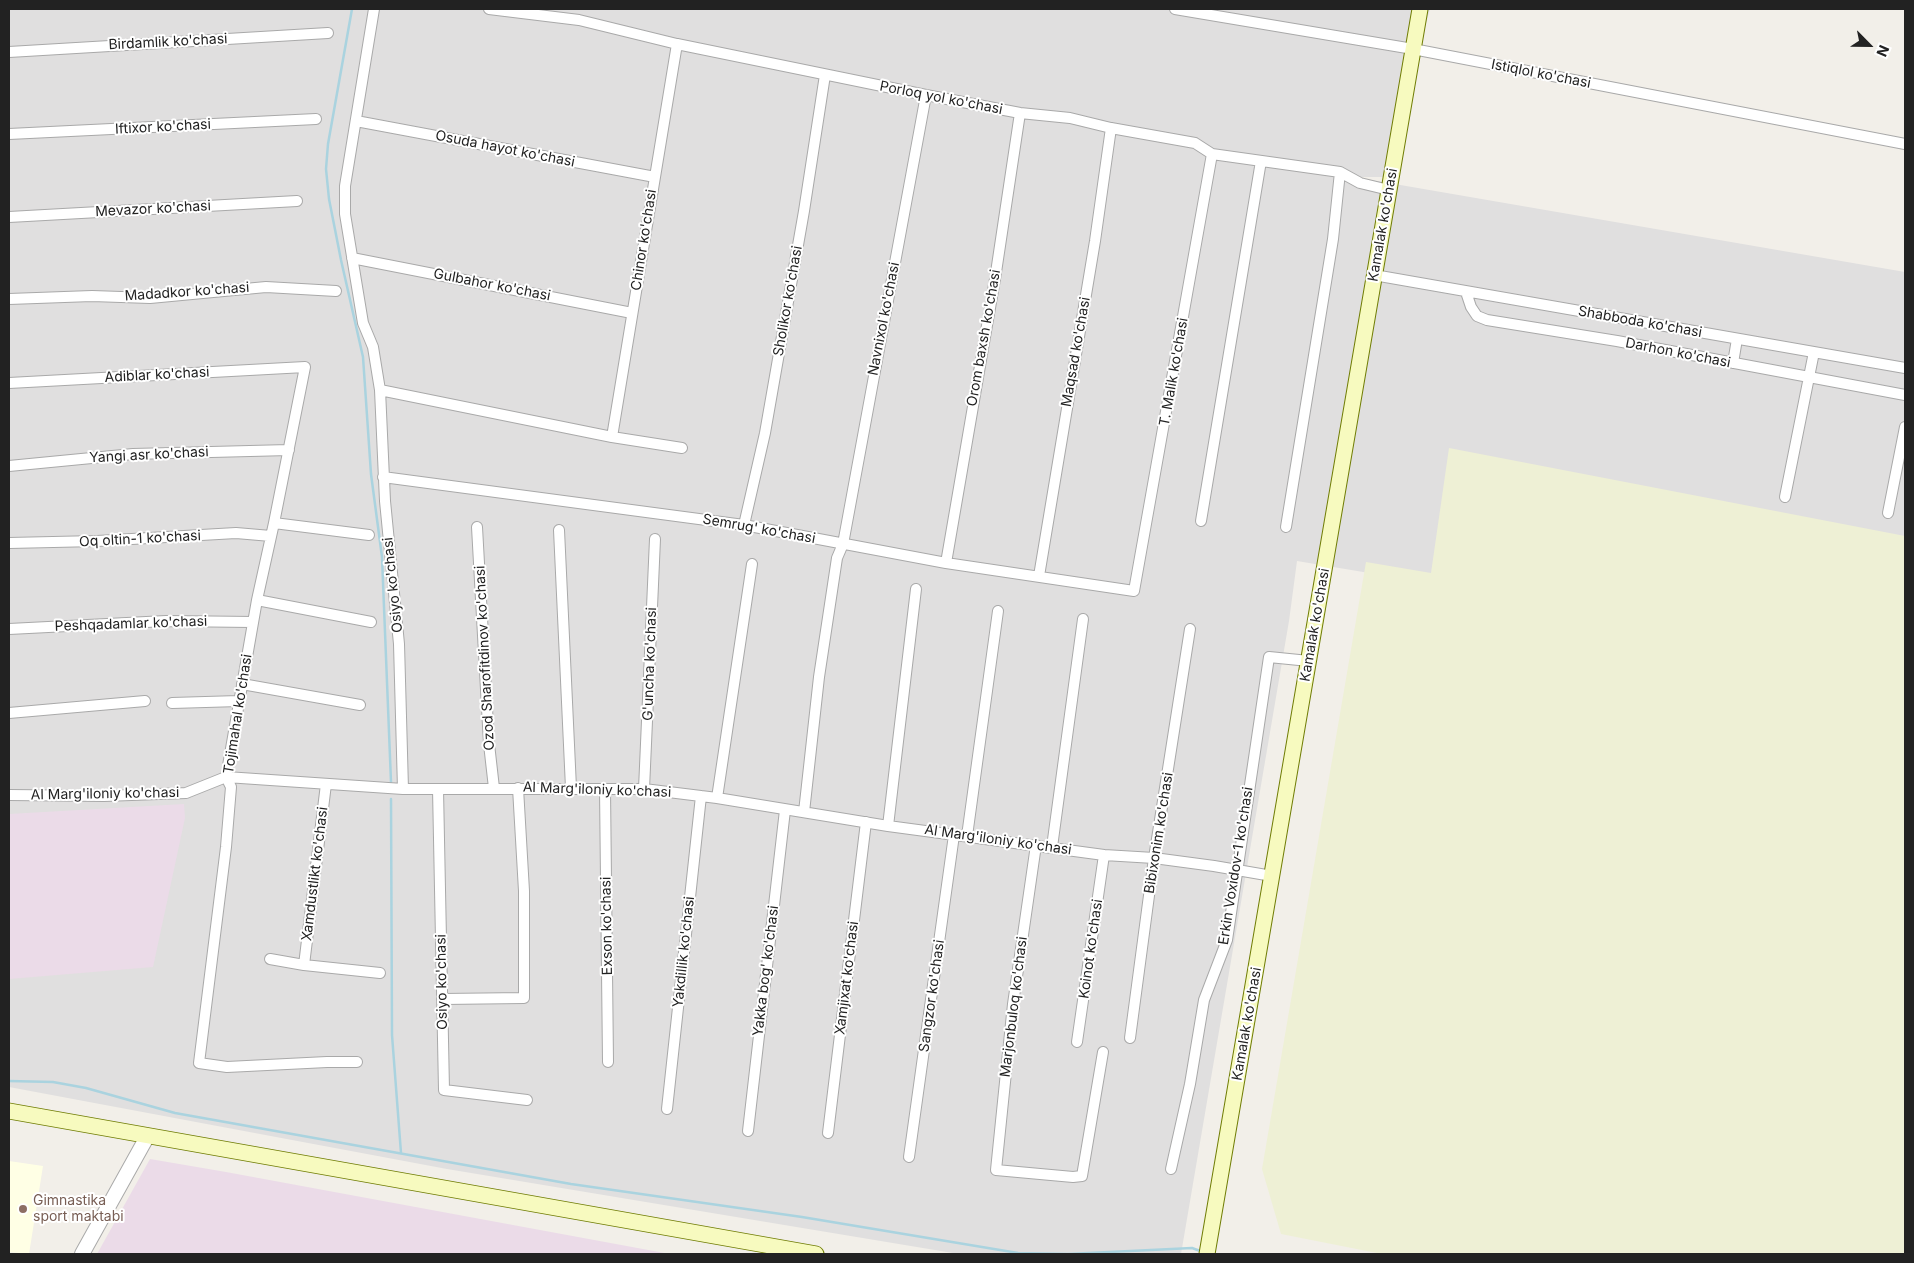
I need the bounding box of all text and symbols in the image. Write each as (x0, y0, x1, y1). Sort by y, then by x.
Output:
north arrow (1844, 20, 1894, 70)
street label: Birdamlik ko'chasi (108, 30, 228, 54)
text: N (1873, 43, 1893, 59)
street label: Istiqlol ko'chasi (1490, 56, 1592, 92)
street label: Porloq yol ko'chasi (878, 78, 1004, 118)
street label: Iftixor ko'chasi (115, 116, 211, 138)
street label: Osuda hayot ko'chasi (434, 127, 576, 171)
street label: Kamalak ko'chasi (1365, 167, 1401, 283)
street label: Chinor ko'chasi (628, 188, 660, 292)
street label: Mevazor ko'chasi (95, 198, 211, 220)
street label: Sholikor ko'chasi (770, 244, 806, 358)
street label: Navnixol ko'chasi (865, 261, 903, 377)
street label: Gulbahor ko'chasi (432, 265, 552, 305)
street label: Orom baxsh ko'chasi (964, 268, 1004, 408)
street label: Madadkor ko'chasi (124, 279, 250, 305)
street label: Maqsad ko'chasi (1058, 296, 1094, 408)
street label: Shabboda ko'chasi (1577, 303, 1703, 341)
street label: T. Malik ko'chasi (1156, 316, 1192, 428)
street label: Darhon ko'chasi (1624, 335, 1732, 371)
street label: Adiblar ko'chasi (104, 364, 210, 386)
street label: Yangi asr ko'chasi (89, 443, 209, 467)
street label: Semrug' ko'chasi (701, 511, 817, 547)
street label: Oq oltin-1 ko'chasi (79, 527, 201, 551)
street label: Osiyo ko'chasi (380, 536, 406, 634)
street label: Ozod Sharofitdinov ko'chasi (472, 565, 498, 751)
street label: Kamalak ko'chasi (1297, 567, 1333, 683)
street label: G'uncha ko'chasi (640, 607, 660, 721)
street label: Peshqadamlar ko'chasi (54, 613, 208, 635)
street label: Tojimahal ko'chasi (220, 653, 256, 775)
street label: Bibixonim ko'chasi (1141, 771, 1177, 895)
street label: Al Marg'iloniy ko'chasi (523, 779, 671, 801)
street label: Al Marg'iloniy ko'chasi (31, 784, 179, 804)
street label: Erkin Voxidov-1 ko'chasi (1215, 786, 1257, 946)
street label: Xamdustlikt ko'chasi (298, 806, 332, 942)
street label: Al Marg'iloniy ko'chasi (923, 821, 1073, 859)
street label: Exson ko'chasi (598, 877, 616, 975)
street label: Yakdillik ko'chasi (670, 895, 698, 1009)
street label: Koinot ko'chasi (1076, 898, 1106, 1000)
street label: Yakka bog' ko'chasi (750, 905, 782, 1037)
street label: Xamjixat ko'chasi (832, 920, 862, 1036)
street label: Osiyo ko'chasi (433, 934, 451, 1030)
street label: Marjonbuloq ko'chasi (997, 936, 1031, 1078)
street label: Sangzor ko'chasi (916, 939, 948, 1053)
street label: Kamalak ko'chasi (1229, 966, 1265, 1082)
place label: Gimnastika sport maktabi (33, 1193, 124, 1226)
marker: Gimnastika sport maktabi (17, 1203, 29, 1215)

